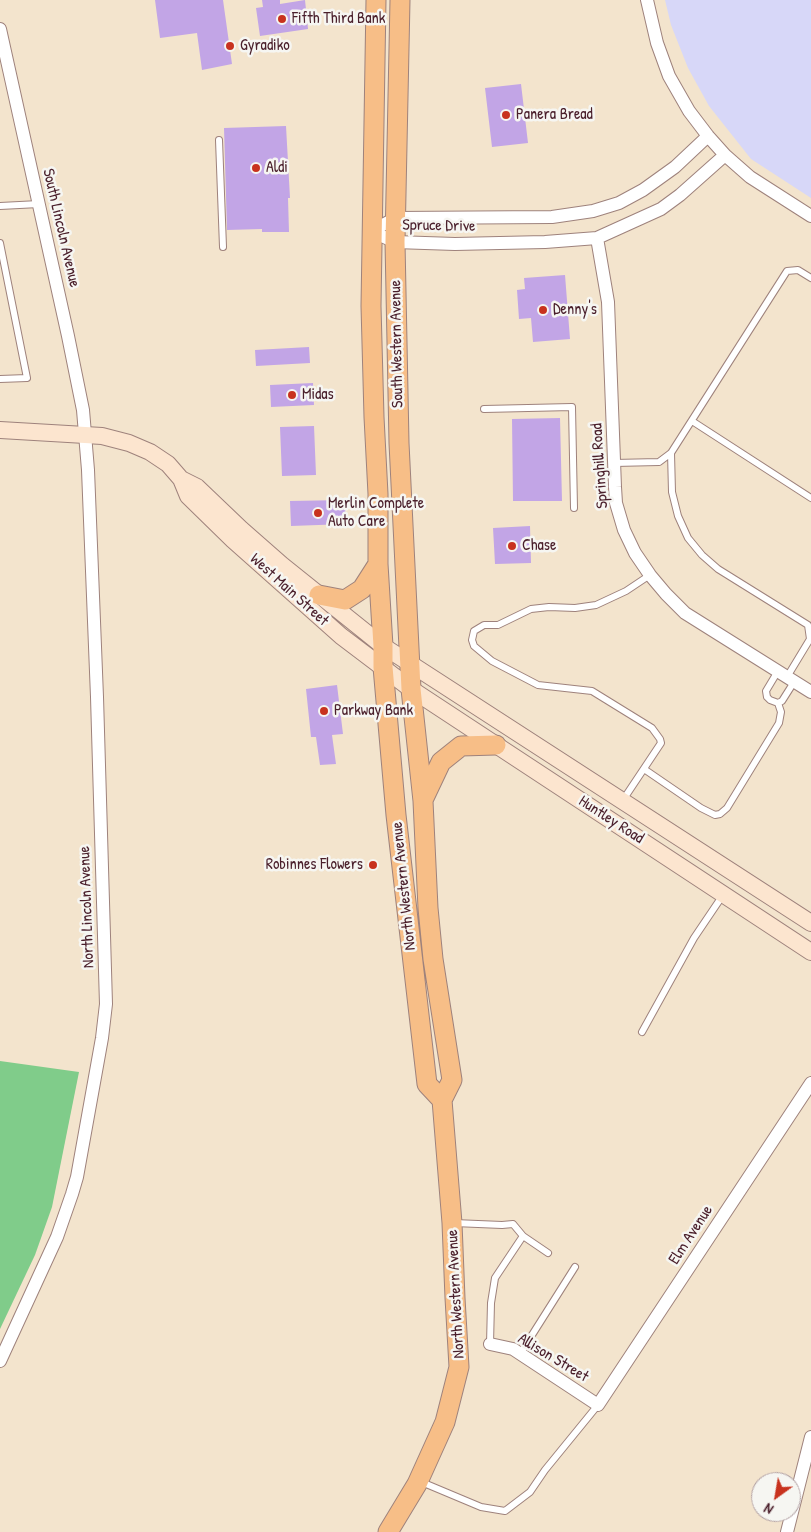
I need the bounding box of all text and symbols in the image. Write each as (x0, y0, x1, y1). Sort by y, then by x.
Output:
place label: Fifth Third Bank (292, 9, 385, 29)
marker: Fifth Third Bank (276, 13, 288, 25)
place label: Gyradiko (240, 36, 290, 56)
marker: Gyradiko (224, 40, 236, 52)
place label: Panera Bread (516, 105, 593, 125)
marker: Panera Bread (500, 109, 512, 121)
place label: Aldi (266, 158, 288, 178)
marker: Aldi (250, 162, 262, 174)
street label: South Lincoln Avenue (38, 167, 84, 289)
street label: Spruce Drive (402, 216, 476, 236)
street label: South Western Avenue (386, 280, 408, 408)
place label: Denny's (553, 300, 597, 320)
marker: Denny's (537, 304, 549, 316)
place label: Midas (302, 385, 334, 405)
marker: Midas (286, 389, 298, 401)
street label: Springhill Road (587, 423, 613, 509)
place label: Merlin Complete Auto Care (328, 494, 424, 532)
marker: Merlin Complete Auto Care (312, 507, 324, 519)
place label: Chase (522, 536, 556, 556)
marker: Chase (506, 540, 518, 552)
street label: West Main Street (246, 550, 332, 630)
place label: Parkway Bank (334, 701, 413, 721)
marker: Parkway Bank (318, 705, 330, 717)
street label: Huntley Road (575, 792, 647, 848)
street label: North Western Avenue (388, 821, 420, 951)
street label: North Lincoln Avenue (75, 846, 99, 968)
place label: Robinnes Flowers (266, 855, 363, 875)
marker: Robinnes Flowers (367, 859, 379, 871)
street label: Elm Avenue (665, 1202, 717, 1268)
street label: North Western Avenue (443, 1229, 469, 1359)
street label: Allison Street (514, 1329, 592, 1387)
north arrow (751, 1472, 801, 1522)
text: N (760, 1499, 777, 1519)

